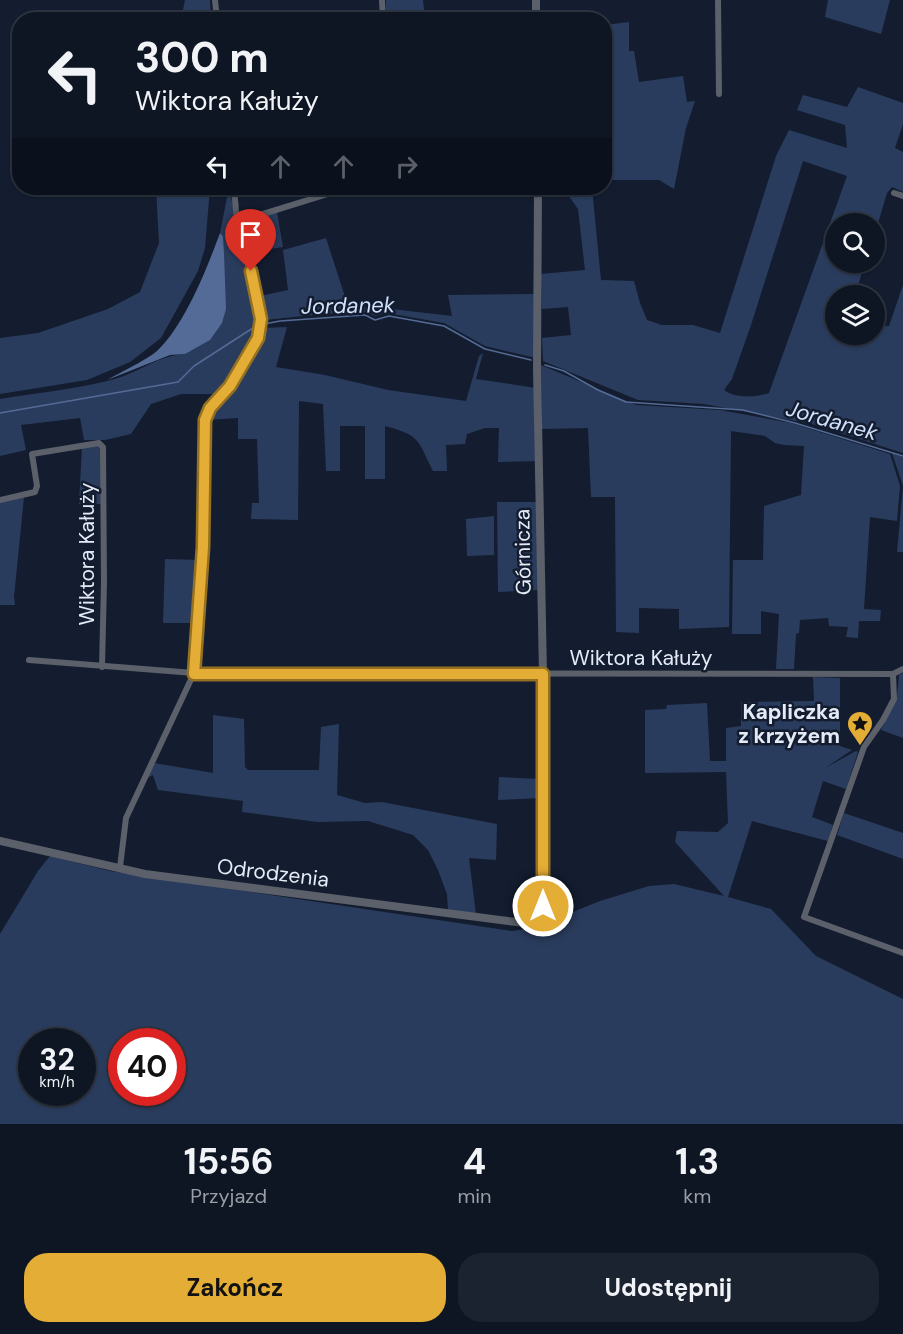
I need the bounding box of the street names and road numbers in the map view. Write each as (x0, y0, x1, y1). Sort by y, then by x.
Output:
street label: Wiktora Kałuży (73, 482, 101, 625)
street label: Górnicza (508, 509, 538, 595)
street label: Wiktora Kałuży (570, 644, 713, 672)
street label: Odrodzenia (215, 852, 331, 894)

